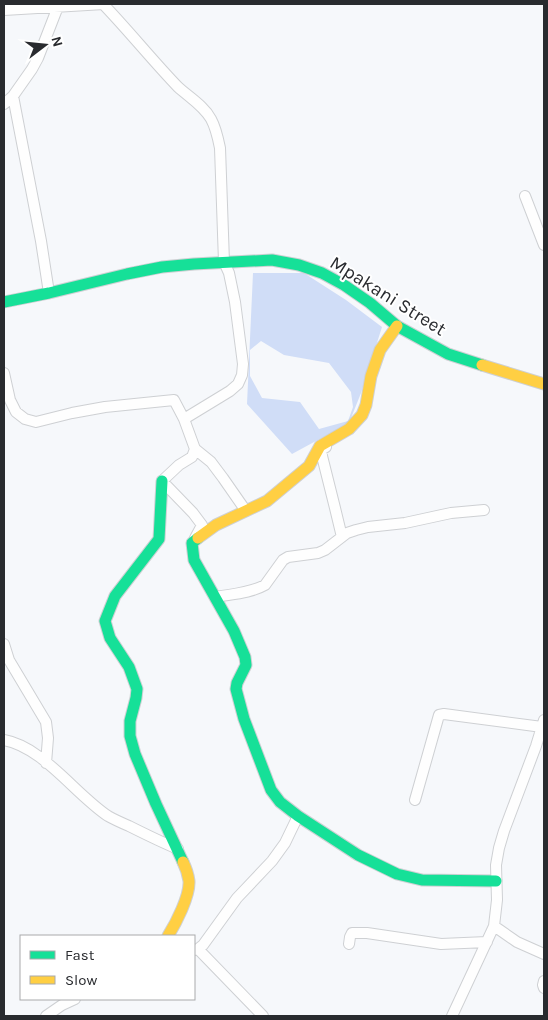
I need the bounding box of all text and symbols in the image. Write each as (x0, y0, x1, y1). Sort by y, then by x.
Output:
north arrow (20, 20, 70, 70)
text: N (47, 34, 67, 49)
street label: Mpakani Street (326, 252, 450, 340)
legend (20, 935, 195, 1000)
text: Fast (65, 946, 95, 964)
text: Slow (65, 971, 97, 989)

